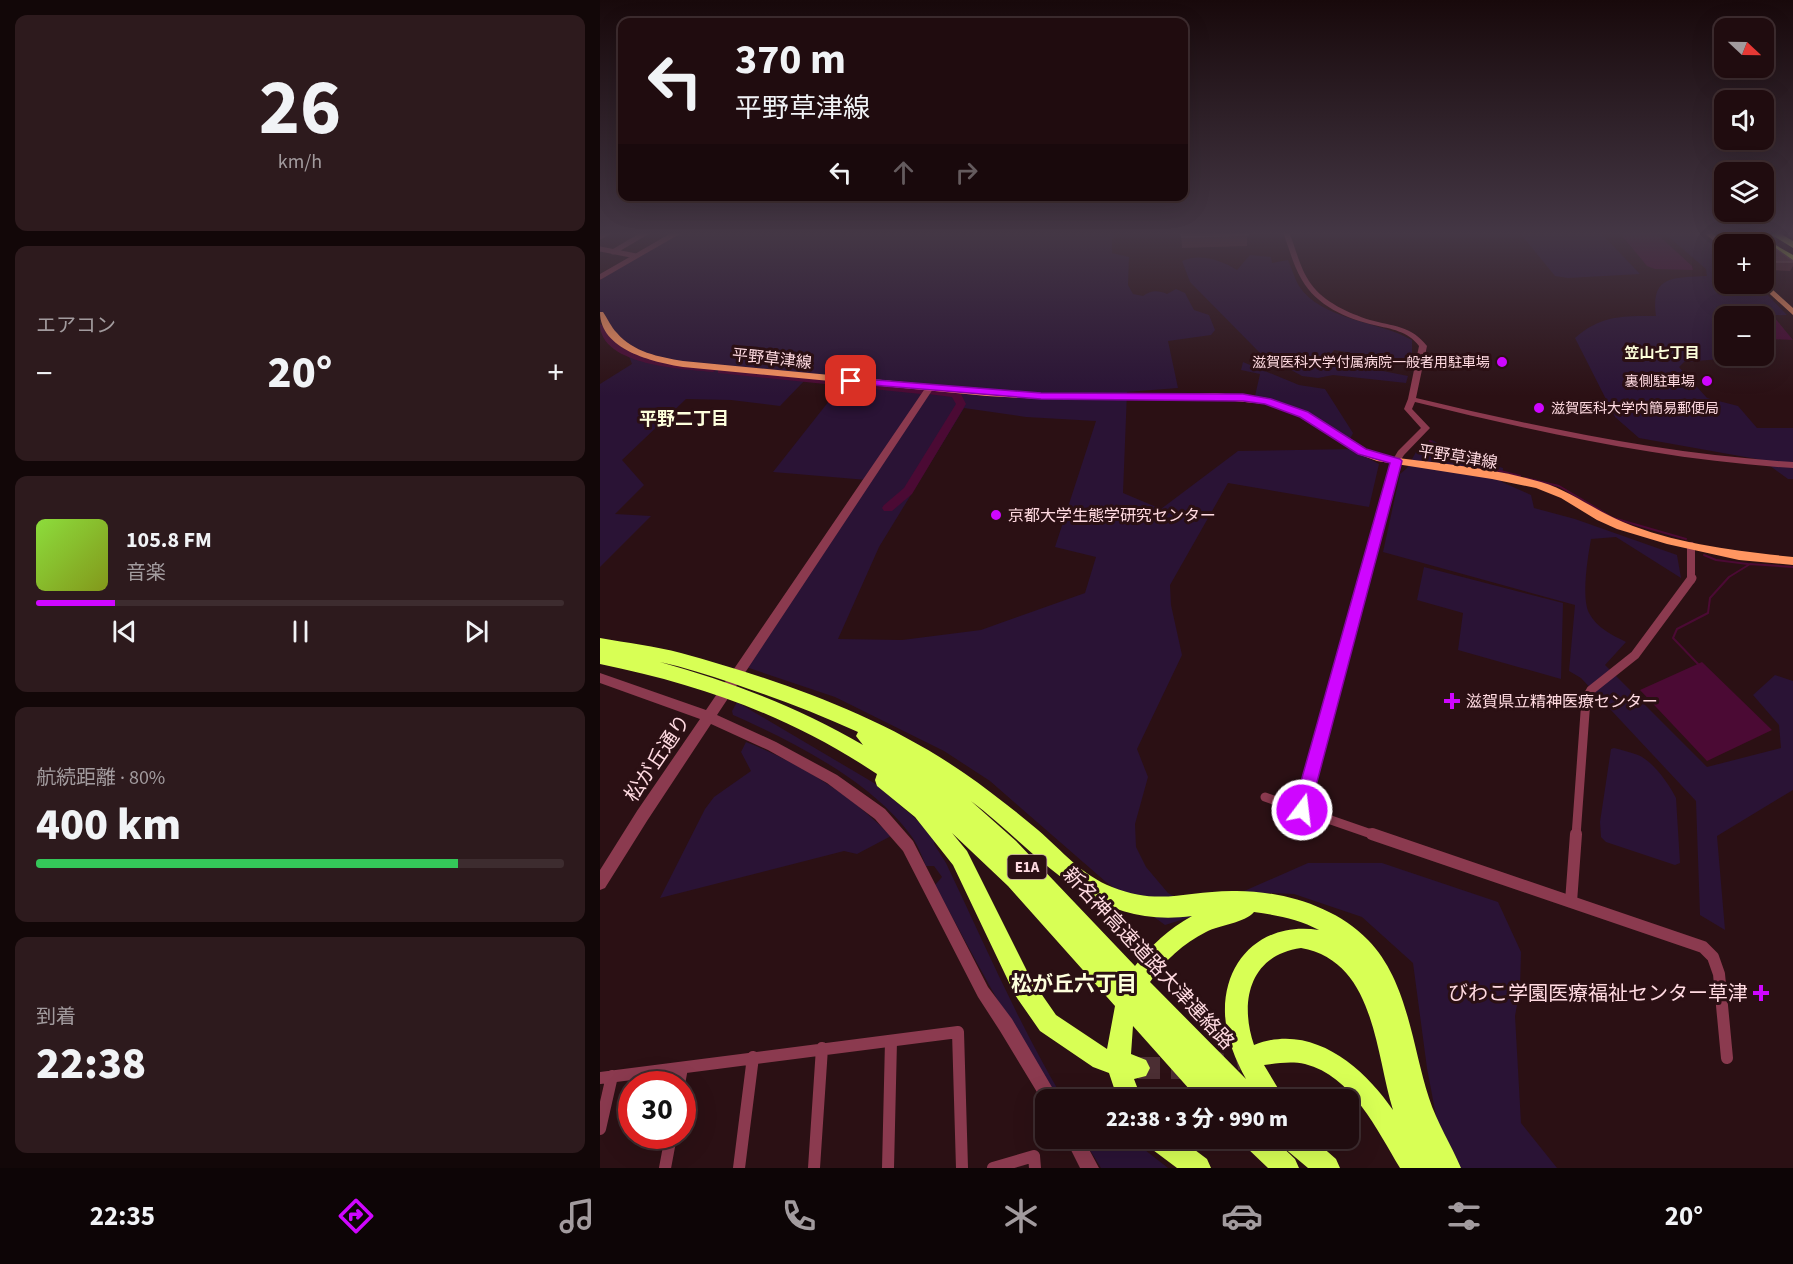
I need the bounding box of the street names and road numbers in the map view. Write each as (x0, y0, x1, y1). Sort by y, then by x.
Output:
street label: 平野草津線 (731, 344, 813, 374)
street label: 平野草津線 (1417, 440, 1499, 474)
street label: 松が丘通り (618, 709, 697, 808)
road number: E1A (1008, 855, 1046, 879)
street label: 新名神高速道路大津連絡路 (1056, 861, 1240, 1056)

